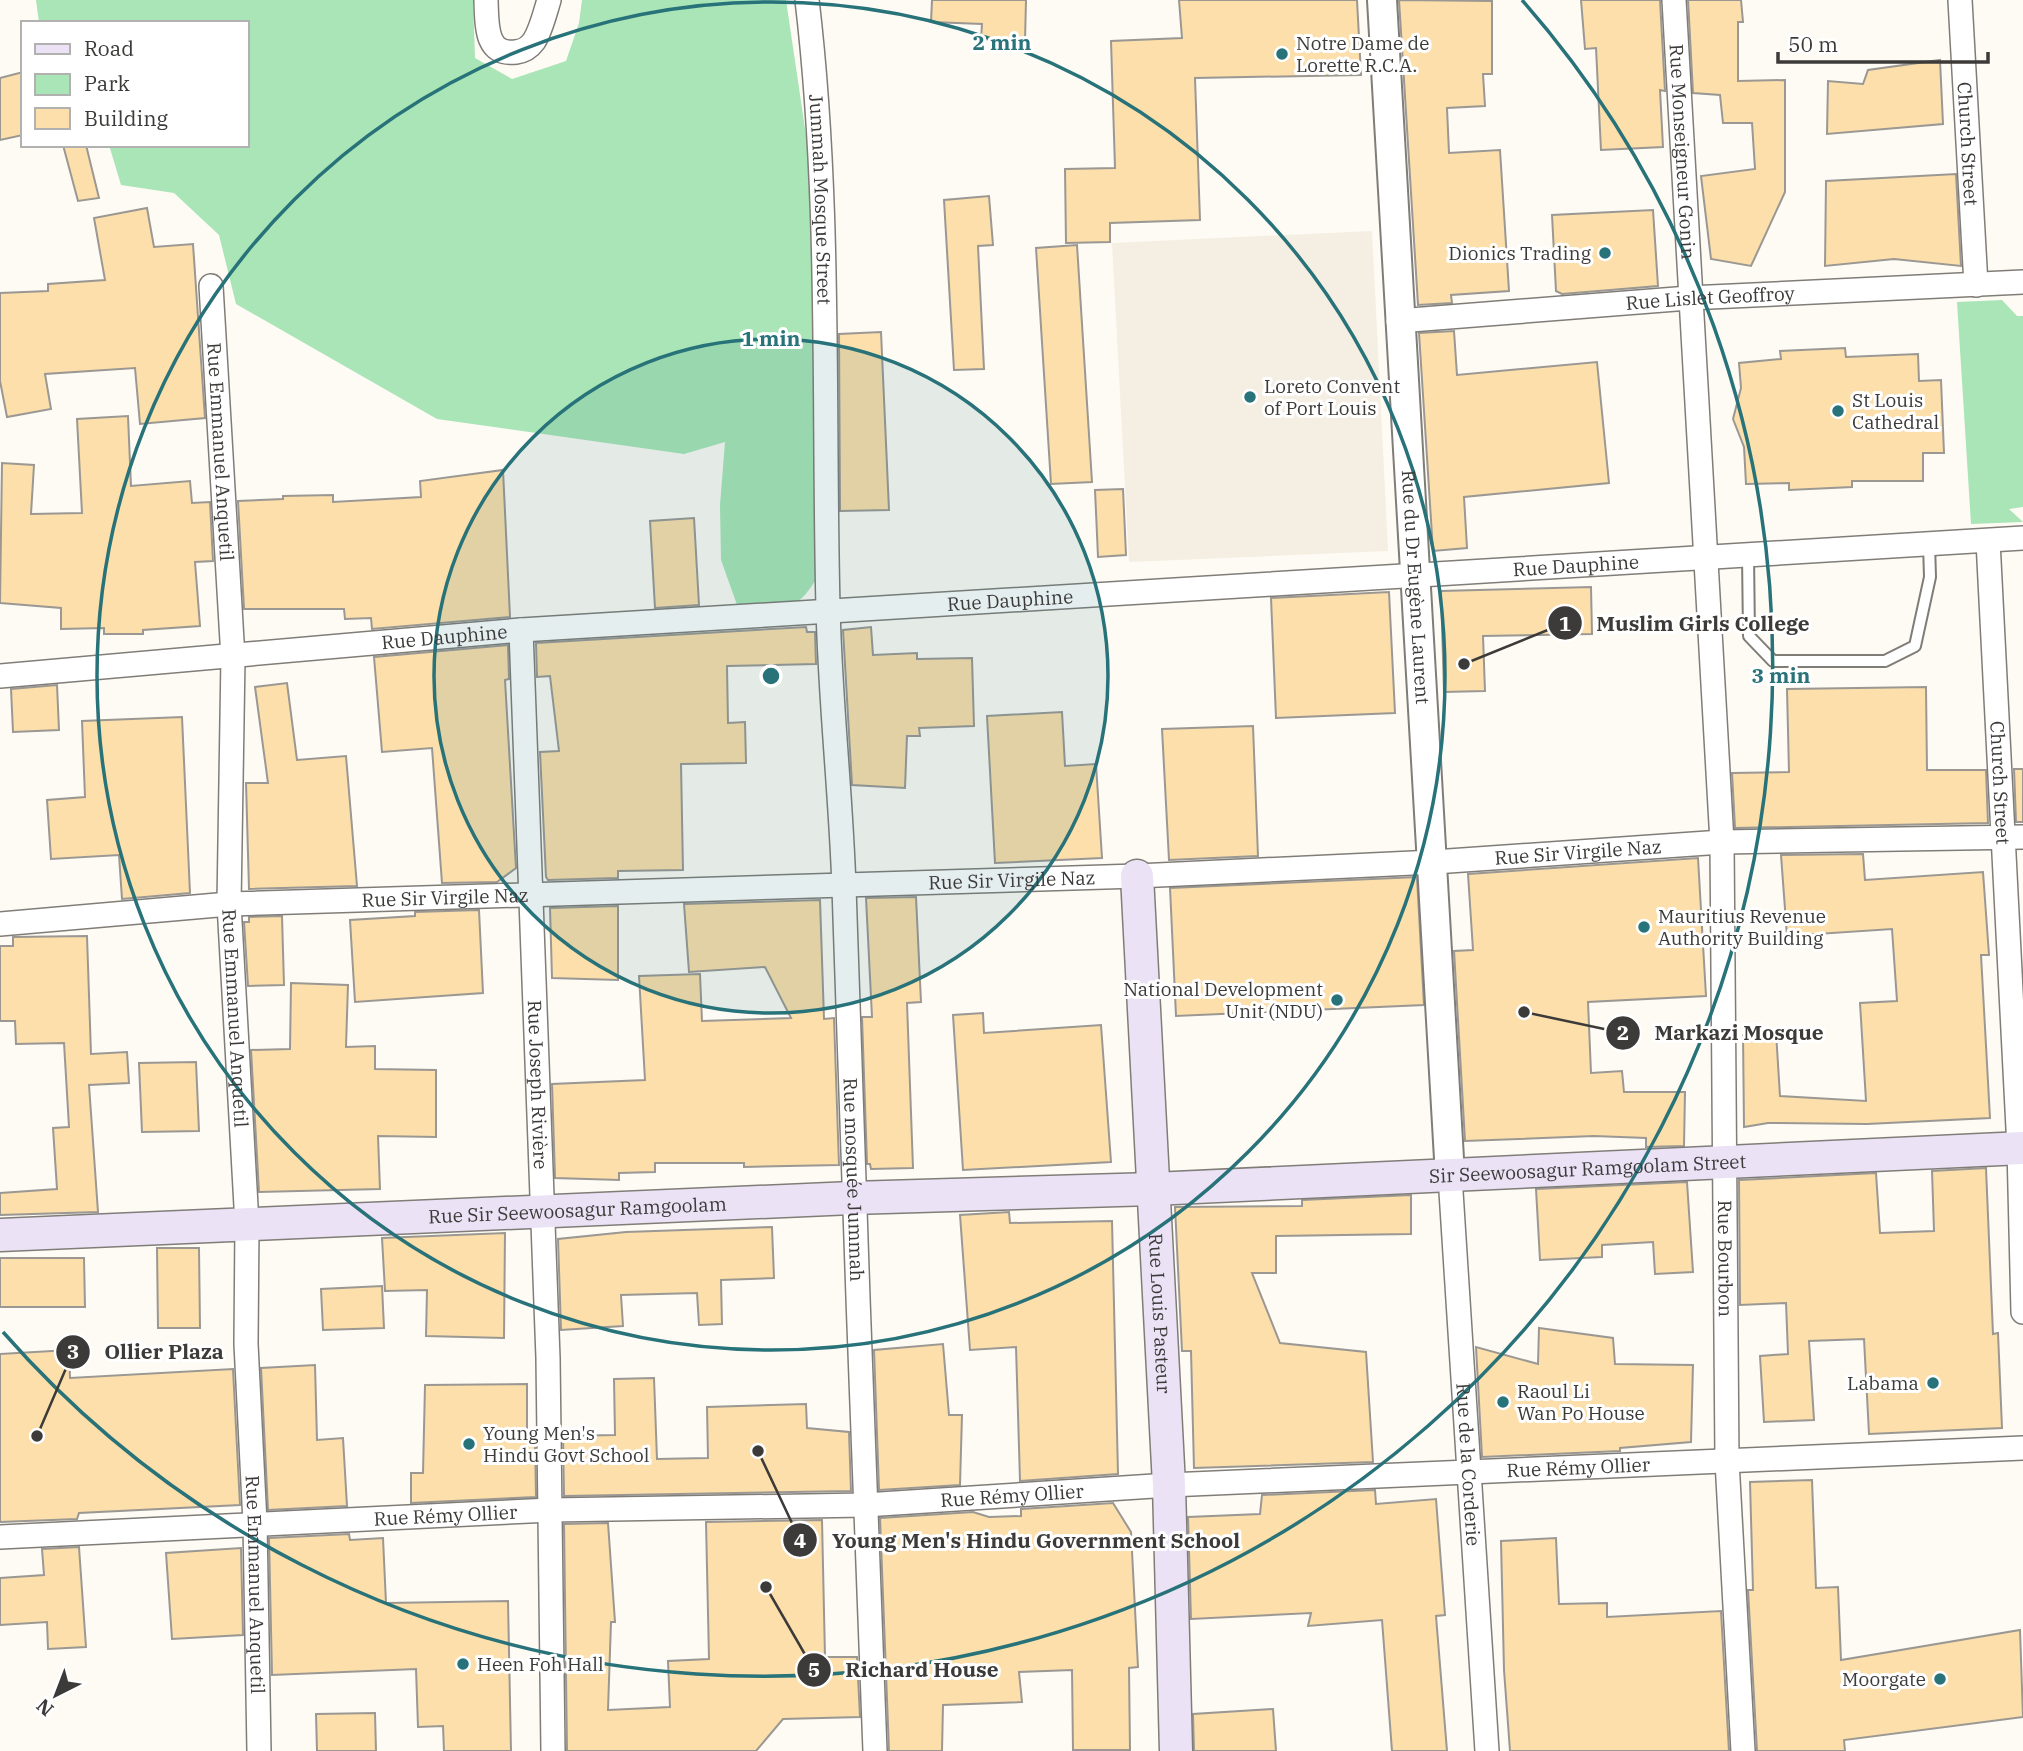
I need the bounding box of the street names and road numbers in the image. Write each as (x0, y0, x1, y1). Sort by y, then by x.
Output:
street label: Rue Monseigneur Gonin (1665, 43, 1701, 260)
street label: Church Street (1953, 81, 1984, 207)
street label: Jummah Mosque Street (804, 93, 837, 305)
street label: Rue Lislet Geoffroy (1625, 281, 1796, 315)
street label: Rue Emmanuel Anquetil (202, 342, 239, 562)
street label: Rue du Dr Eugène Laurent (1397, 469, 1435, 705)
street label: Rue Dauphine (1512, 550, 1640, 581)
street label: Rue Dauphine (946, 584, 1074, 616)
street label: Rue Dauphine (380, 619, 508, 654)
street label: Church Street (1985, 720, 2016, 845)
street label: Rue Sir Virgile Naz (1494, 834, 1662, 870)
street label: Rue Sir Virgile Naz (928, 865, 1096, 894)
street label: Rue Sir Virgile Naz (361, 883, 529, 912)
street label: Rue Emmanuel Anquetil (217, 908, 254, 1128)
street label: Rue Joseph Rivière (523, 1000, 553, 1170)
street label: Rue mosquée Jummah (839, 1077, 869, 1282)
street label: Sir Seewoosagur Ramgoolam Street (1428, 1149, 1747, 1188)
street label: Rue Sir Seewoosagur Ramgoolam (428, 1191, 727, 1228)
street label: Rue Bourbon (1713, 1200, 1738, 1317)
street label: Rue Louis Pasteur (1144, 1233, 1176, 1395)
street label: Rue de la Corderie (1451, 1382, 1486, 1547)
street label: Rue Rémy Ollier (1506, 1452, 1651, 1482)
street label: Rue Emmanuel Anquetil (241, 1475, 270, 1695)
street label: Rue Rémy Ollier (939, 1479, 1085, 1512)
street label: Rue Rémy Ollier (373, 1500, 518, 1531)

